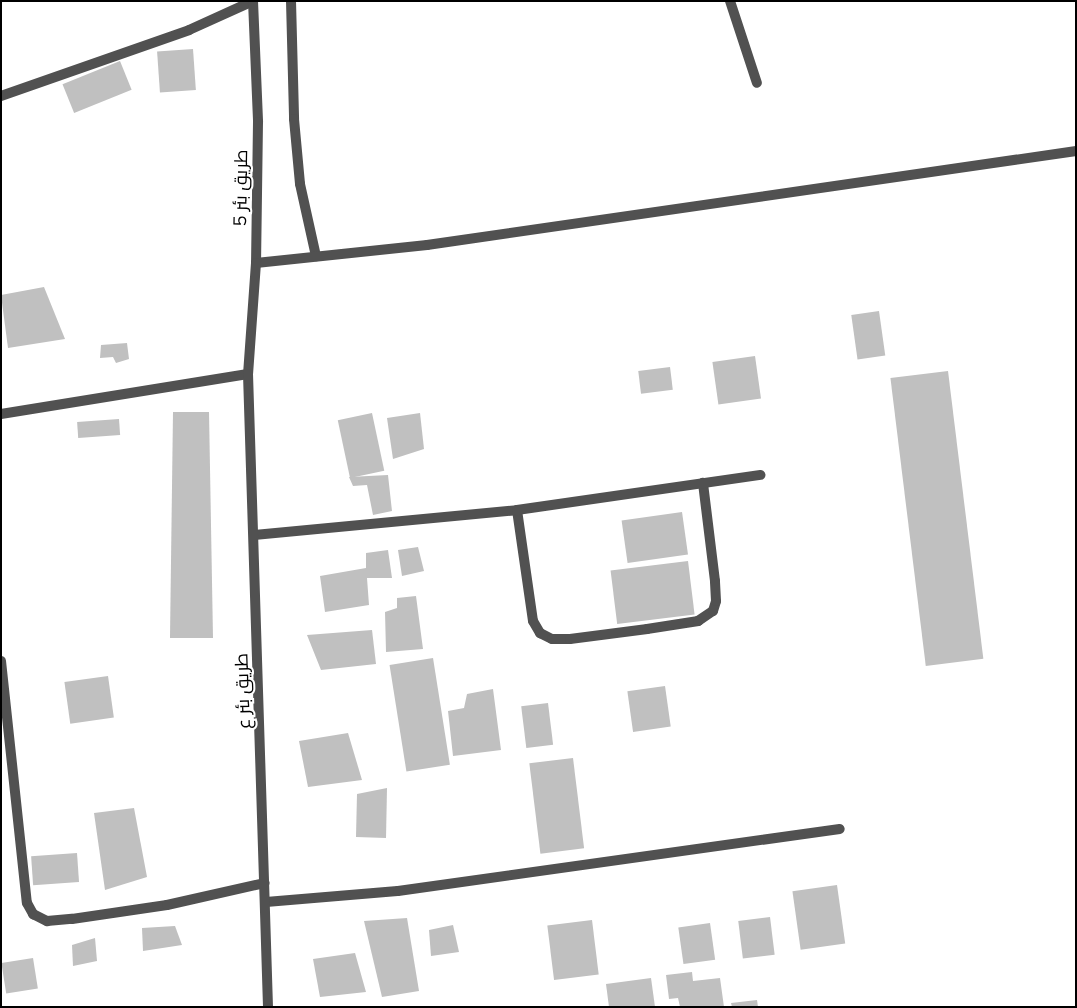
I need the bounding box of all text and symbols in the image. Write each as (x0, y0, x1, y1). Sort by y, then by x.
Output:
street label: طريق بئر 5 (230, 149, 252, 227)
street label: طريق بئر ع (231, 653, 255, 729)

